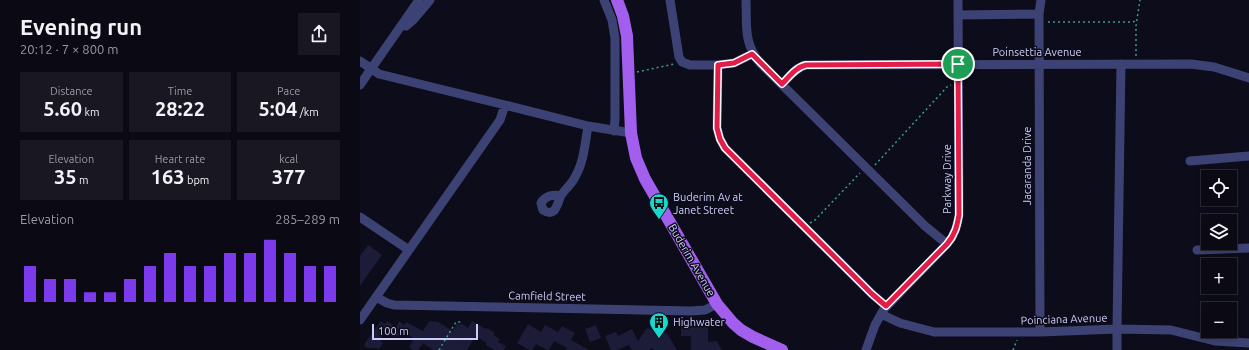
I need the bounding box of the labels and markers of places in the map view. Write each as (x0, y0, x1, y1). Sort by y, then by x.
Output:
pin (941, 47, 975, 81)
place label: Buderim Av at Janet Street (673, 191, 743, 216)
bus stop icon: Buderim Av at Janet Street (648, 192, 670, 220)
building icon: Highwater (648, 311, 670, 339)
place label: Highwater (673, 316, 725, 328)

